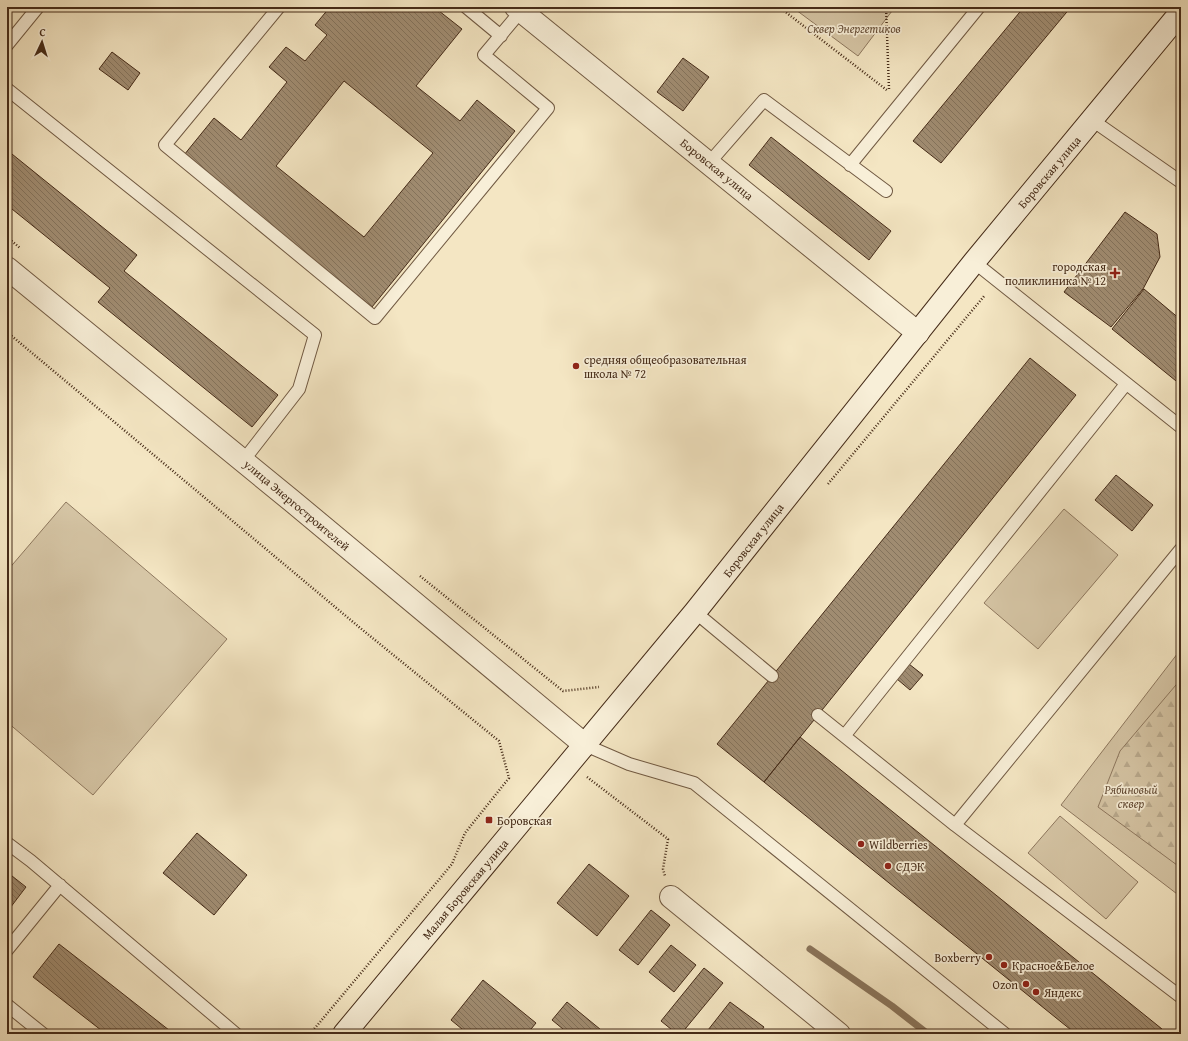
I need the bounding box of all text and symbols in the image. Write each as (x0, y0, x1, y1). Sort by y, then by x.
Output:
park label: Сквер Энергетиков (807, 20, 901, 37)
north arrow (22, 22, 62, 62)
text: С (39, 24, 46, 40)
street label: Боровская улица (1014, 132, 1085, 212)
street label: Боровская улица (677, 134, 757, 204)
place label: городская поликлиника № 12 (1005, 258, 1106, 289)
marker: городская поликлиника № 12 (1109, 267, 1121, 279)
place label: средняя общеобразовательная школа № 72 (584, 351, 747, 382)
marker: средняя общеобразовательная школа № 72 (571, 361, 581, 371)
street label: улица Энергостроителей (240, 455, 354, 555)
street label: Боровская улица (719, 499, 788, 581)
park label: Рябиновый сквер (1103, 781, 1158, 812)
place label: Боровская (497, 812, 552, 829)
marker: Боровская (484, 815, 494, 825)
street label: Малая Боровская улица (418, 835, 512, 943)
place label: Wildberries (869, 836, 928, 853)
marker: Wildberries (856, 839, 866, 849)
place label: СДЭК (896, 858, 925, 875)
marker: СДЭК (883, 861, 893, 871)
place label: Boxberry (934, 949, 981, 966)
marker: Boxberry (984, 952, 994, 962)
place label: Красное&Белое (1012, 957, 1095, 974)
marker: Красное&Белое (999, 960, 1009, 970)
place label: Ozon (993, 976, 1018, 993)
marker: Ozon (1021, 979, 1031, 989)
place label: Яндекс (1043, 984, 1082, 1001)
marker: Яндекс (1031, 987, 1041, 997)

